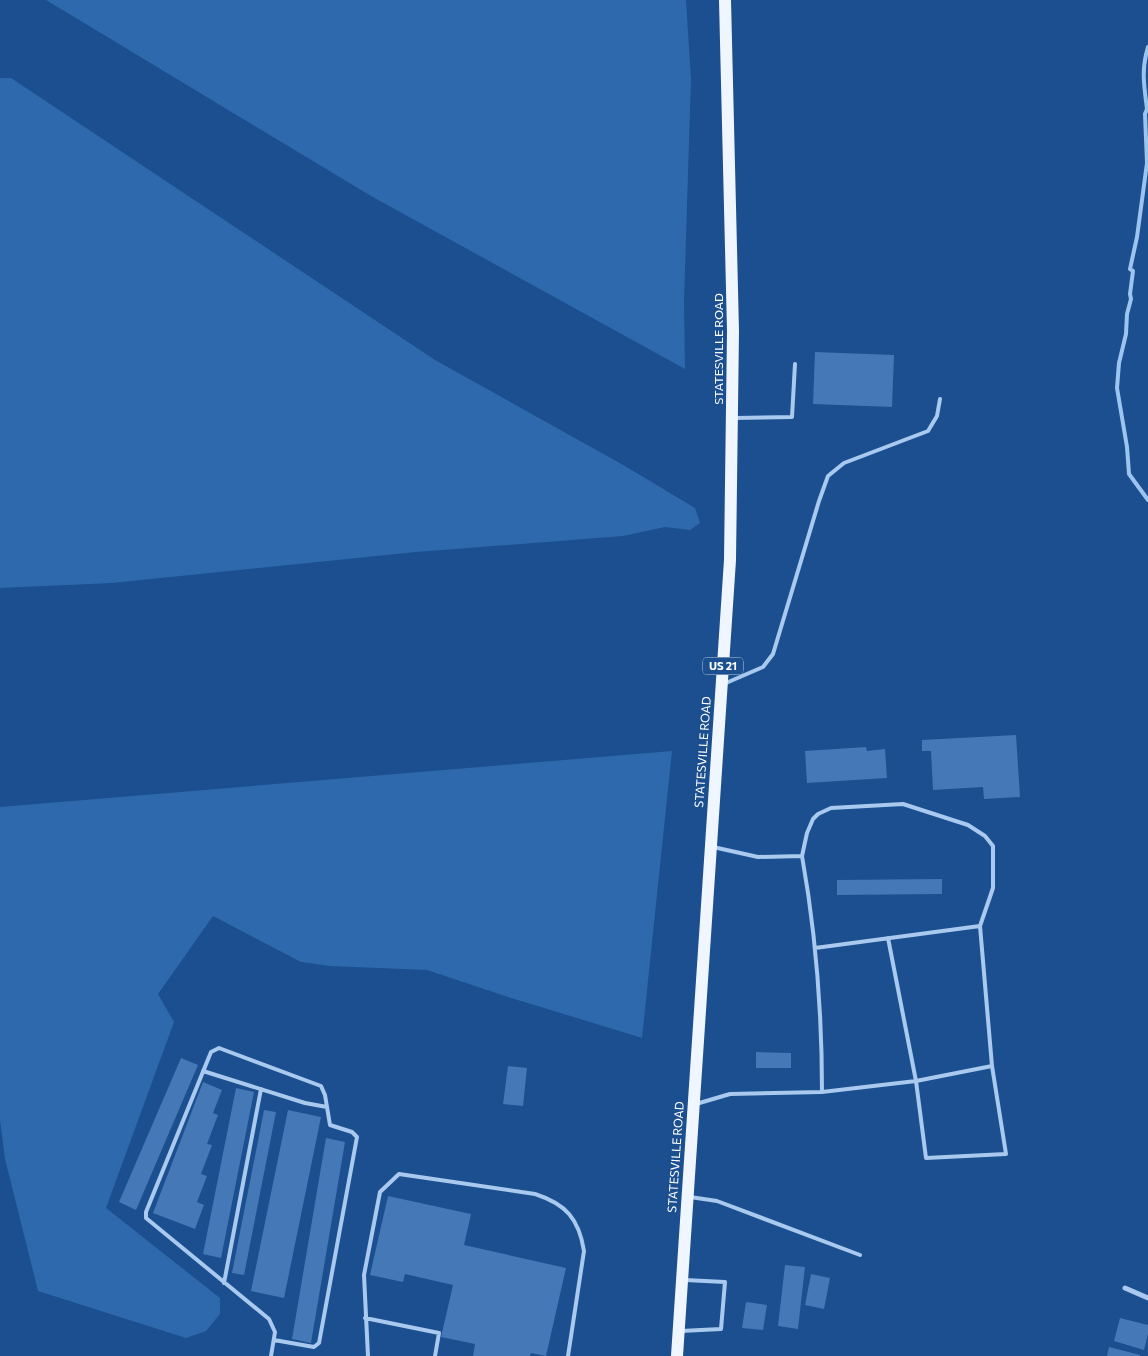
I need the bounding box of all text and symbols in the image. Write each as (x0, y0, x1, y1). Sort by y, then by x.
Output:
street label: STATESVILLE ROAD (711, 293, 725, 405)
road number: US 21 (703, 658, 743, 674)
street label: STATESVILLE ROAD (691, 696, 713, 808)
street label: STATESVILLE ROAD (664, 1101, 686, 1213)

